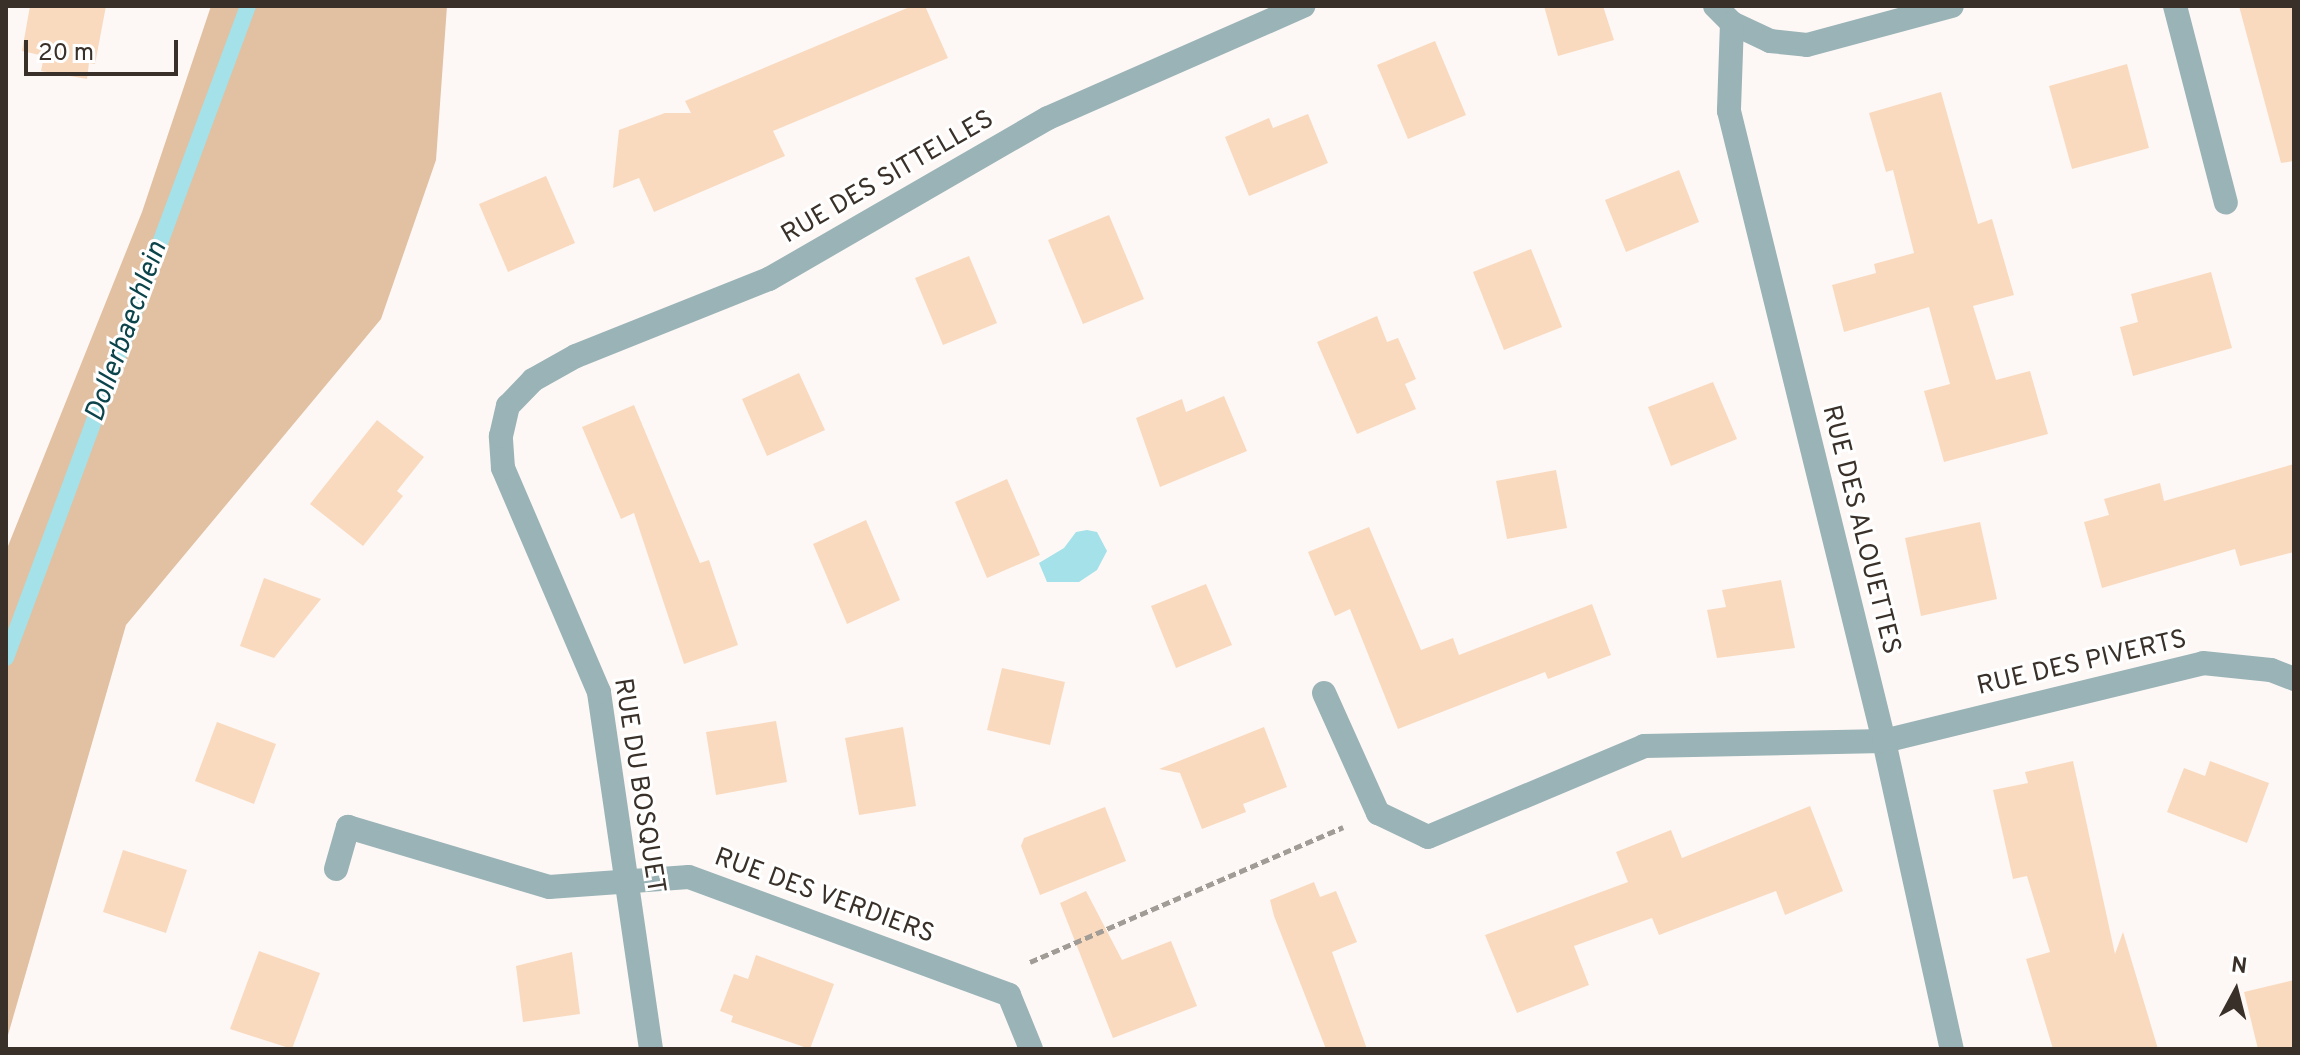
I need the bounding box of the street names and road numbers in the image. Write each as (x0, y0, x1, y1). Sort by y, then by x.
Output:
street label: RUE DES SITTELLES (776, 105, 1000, 251)
street label: RUE DES ALOUETTES (1814, 402, 1906, 658)
street label: RUE DES PIVERTS (1974, 625, 2190, 703)
street label: RUE DU BOSQUET (606, 676, 670, 896)
street label: RUE DES VERDIERS (709, 842, 939, 952)

